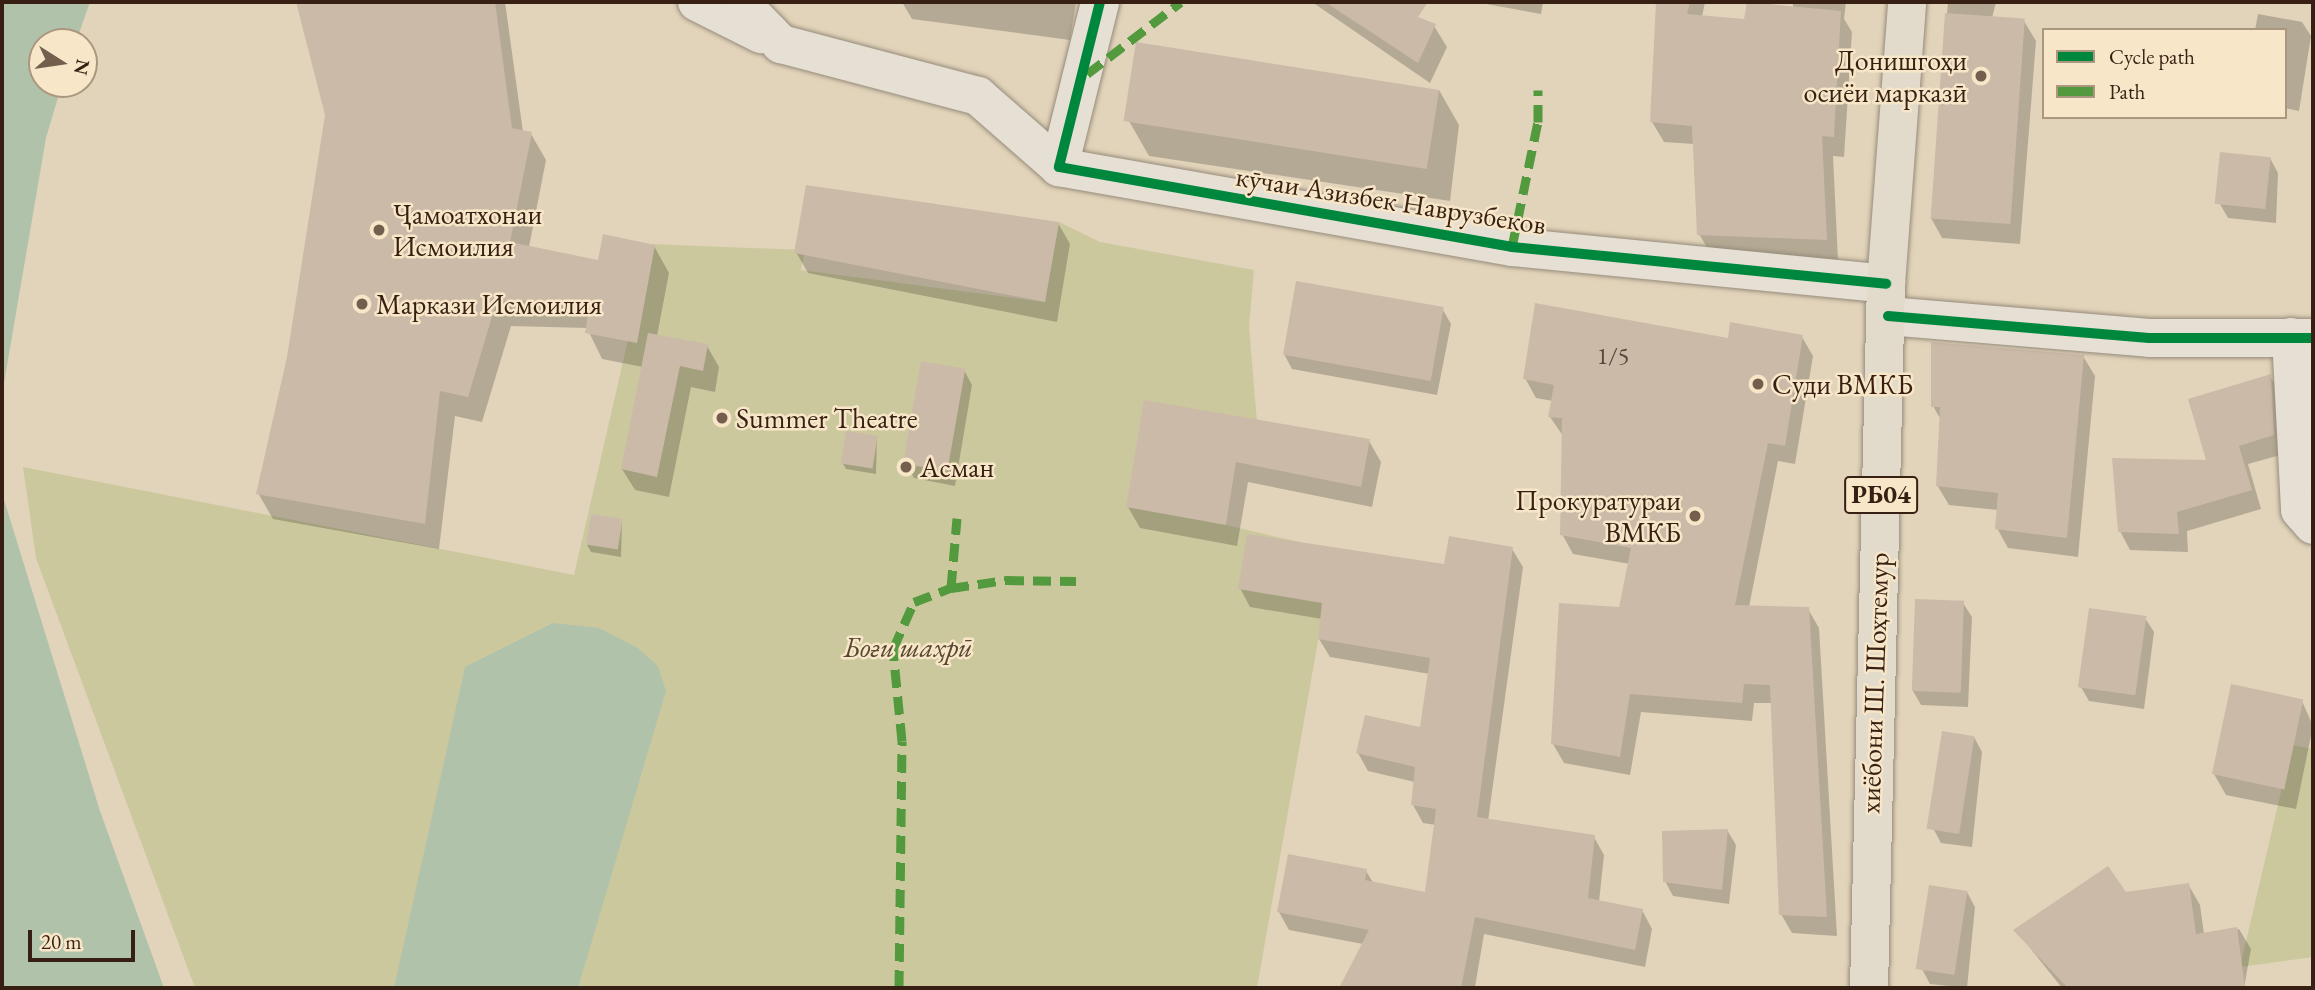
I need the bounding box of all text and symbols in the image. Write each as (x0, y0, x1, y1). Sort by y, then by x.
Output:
north arrow (28, 28, 98, 98)
legend (2042, 28, 2287, 119)
place label: Донишгоҳи осиёи марказӣ (1804, 43, 1967, 109)
text: Cycle path (2109, 43, 2195, 70)
text: N (68, 57, 96, 77)
marker: Донишгоҳи осиёи марказӣ (1973, 68, 1989, 84)
text: Path (2109, 78, 2145, 105)
street label: кӯчаи Азизбек Наврузбеков (1234, 159, 1548, 241)
place label: Ҷамоатхонаи Исмоилия (393, 197, 542, 263)
marker: Ҷамоатхонаи Исмоилия (371, 222, 387, 238)
place label: Маркази Исмоилия (376, 287, 602, 321)
marker: Маркази Исмоилия (354, 296, 370, 312)
house number: 1/5 (1597, 342, 1629, 370)
place label: Суди ВМКБ (1772, 367, 1913, 401)
marker: Суди ВМКБ (1750, 376, 1766, 392)
place label: Summer Theatre (736, 401, 918, 435)
marker: Summer Theatre (714, 410, 730, 426)
place label: Асман (920, 450, 994, 484)
marker: Асман (898, 459, 914, 475)
road number: РБ04 (1842, 472, 1920, 517)
place label: Прокуратураи ВМКБ (1515, 483, 1681, 549)
marker: Прокуратураи ВМКБ (1687, 508, 1703, 524)
street label: хиёбони Ш. Шоҳтемур (1853, 552, 1895, 814)
park label: Боғи шаҳрӣ (844, 630, 972, 664)
scale bar (32, 916, 138, 960)
text: 20 m (41, 928, 82, 955)

